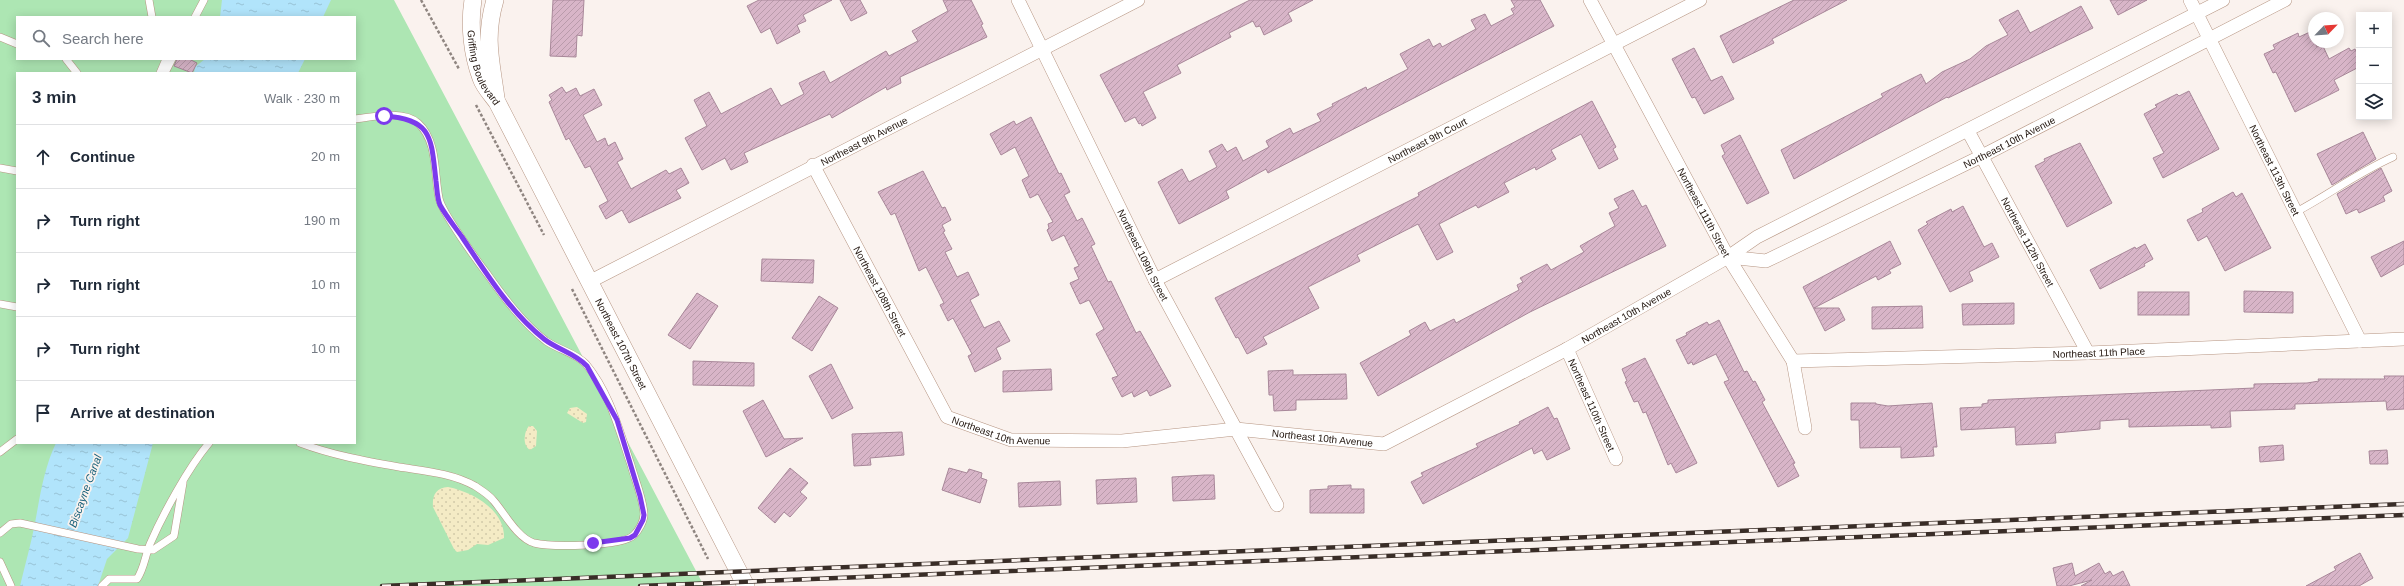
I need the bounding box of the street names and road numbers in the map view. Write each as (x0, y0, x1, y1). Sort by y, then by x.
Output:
street label: Griffing Boulevard (466, 30, 503, 107)
street label: Northeast 9th Avenue (819, 114, 909, 168)
street label: Northeast 10th Avenue (1961, 114, 2057, 170)
street label: Northeast 9th Court (1386, 115, 1469, 165)
street label: Northeast 113th Street (2248, 123, 2302, 217)
street label: Northeast 111th Street (1676, 166, 1732, 259)
street label: Northeast 112th Street (1999, 195, 2057, 289)
street label: Northeast 109th Street (1116, 207, 1171, 303)
street label: Northeast 108th Street (852, 244, 909, 338)
street label: Northeast 10th Avenue (1579, 285, 1673, 345)
street label: Northeast 107th Street (593, 296, 649, 391)
street label: Northeast 11th Place (2052, 345, 2146, 359)
street label: Northeast 110th Street (1566, 357, 1617, 453)
street label: Northeast 10th Avenue (951, 414, 1051, 446)
street label: Northeast 10th Avenue (1271, 427, 1374, 448)

